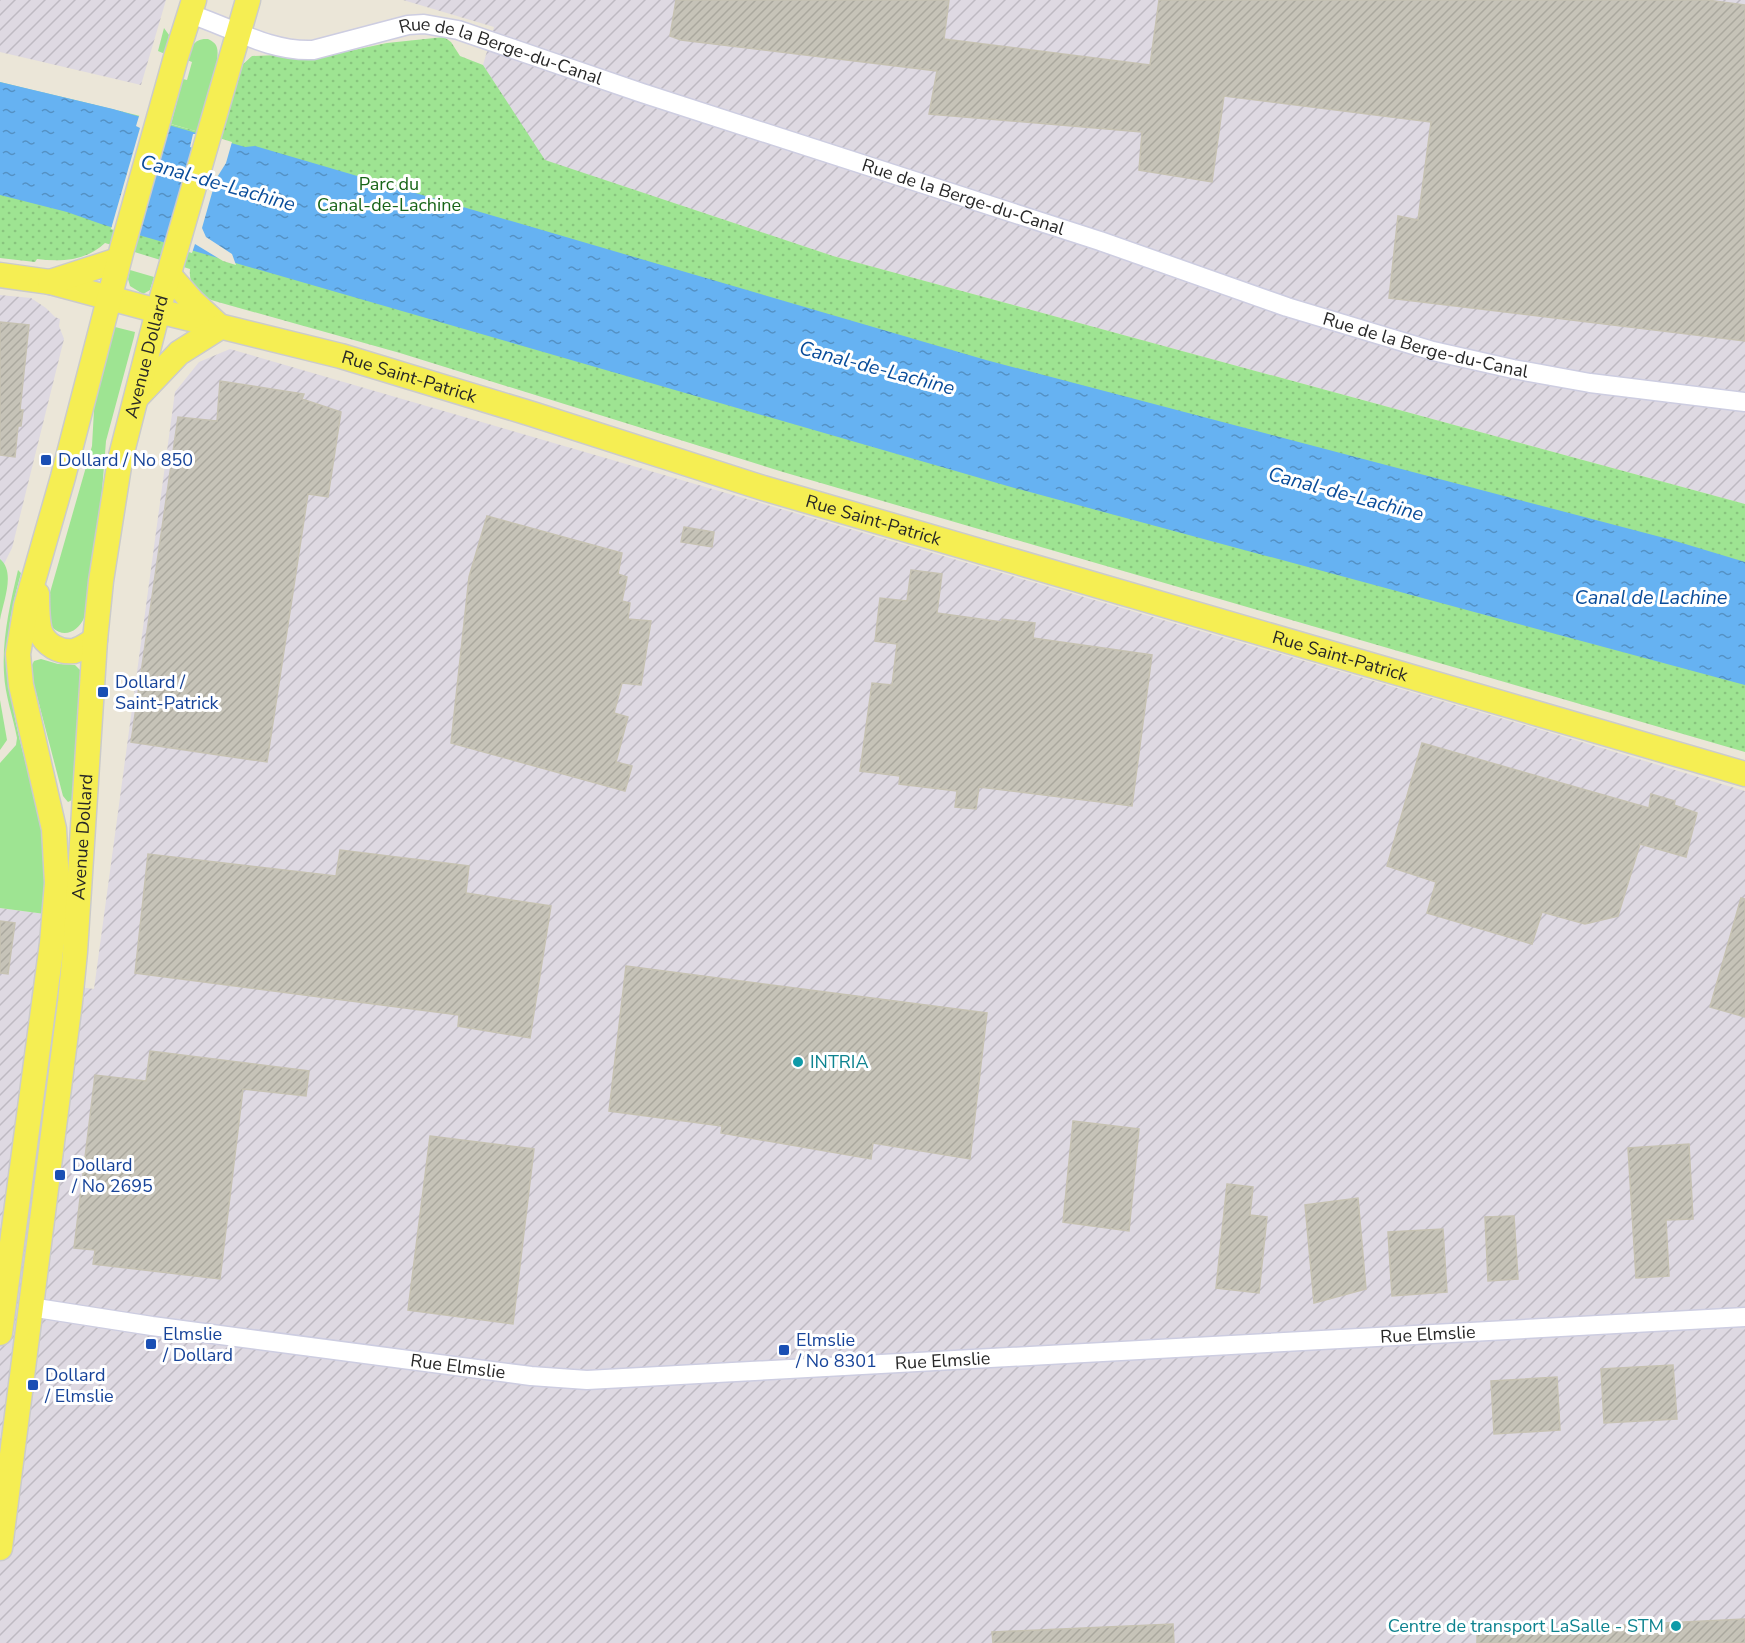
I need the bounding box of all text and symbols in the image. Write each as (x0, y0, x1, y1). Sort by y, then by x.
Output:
street label: Rue de la Berge-du-Canal (396, 12, 606, 91)
water label: Canal-de-Lachine (137, 148, 299, 218)
street label: Rue de la Berge-du-Canal (859, 153, 1068, 241)
park label: Parc du Canal-de-Lachine (317, 172, 461, 217)
street label: Avenue Dollard (119, 292, 174, 421)
street label: Rue de la Berge-du-Canal (1320, 307, 1531, 384)
water label: Canal-de-Lachine (796, 334, 958, 402)
street label: Rue Saint-Patrick (339, 345, 481, 409)
place label: Dollard / No 850 (58, 448, 193, 472)
marker: Dollard / No 850 (39, 453, 53, 467)
water label: Canal-de-Lachine (1265, 460, 1427, 528)
street label: Rue Saint-Patrick (803, 489, 945, 552)
water label: Canal de Lachine (1575, 584, 1728, 611)
street label: Rue Saint-Patrick (1270, 625, 1412, 687)
place label: Dollard / Saint-Patrick (115, 670, 220, 715)
marker: Dollard / Saint-Patrick (96, 685, 110, 699)
street label: Avenue Dollard (66, 773, 98, 901)
place label: INTRIA (810, 1050, 869, 1074)
marker: INTRIA (791, 1055, 805, 1069)
place label: Dollard / No 2695 (71, 1153, 153, 1198)
marker: Dollard / No 2695 (53, 1168, 67, 1182)
street label: Rue Elmslie (1380, 1320, 1476, 1349)
place label: Elmslie / Dollard (162, 1322, 233, 1367)
place label: Elmslie / No 8301 (795, 1328, 877, 1373)
marker: Elmslie / Dollard (144, 1337, 158, 1351)
marker: Elmslie / No 8301 (777, 1343, 791, 1357)
street label: Rue Elmslie (894, 1346, 991, 1375)
street label: Rue Elmslie (409, 1348, 507, 1384)
place label: Dollard / Elmslie (44, 1363, 114, 1408)
marker: Dollard / Elmslie (26, 1378, 40, 1392)
place label: Centre de transport LaSalle - STM (1388, 1614, 1664, 1638)
marker: Centre de transport LaSalle - STM (1669, 1619, 1683, 1633)

